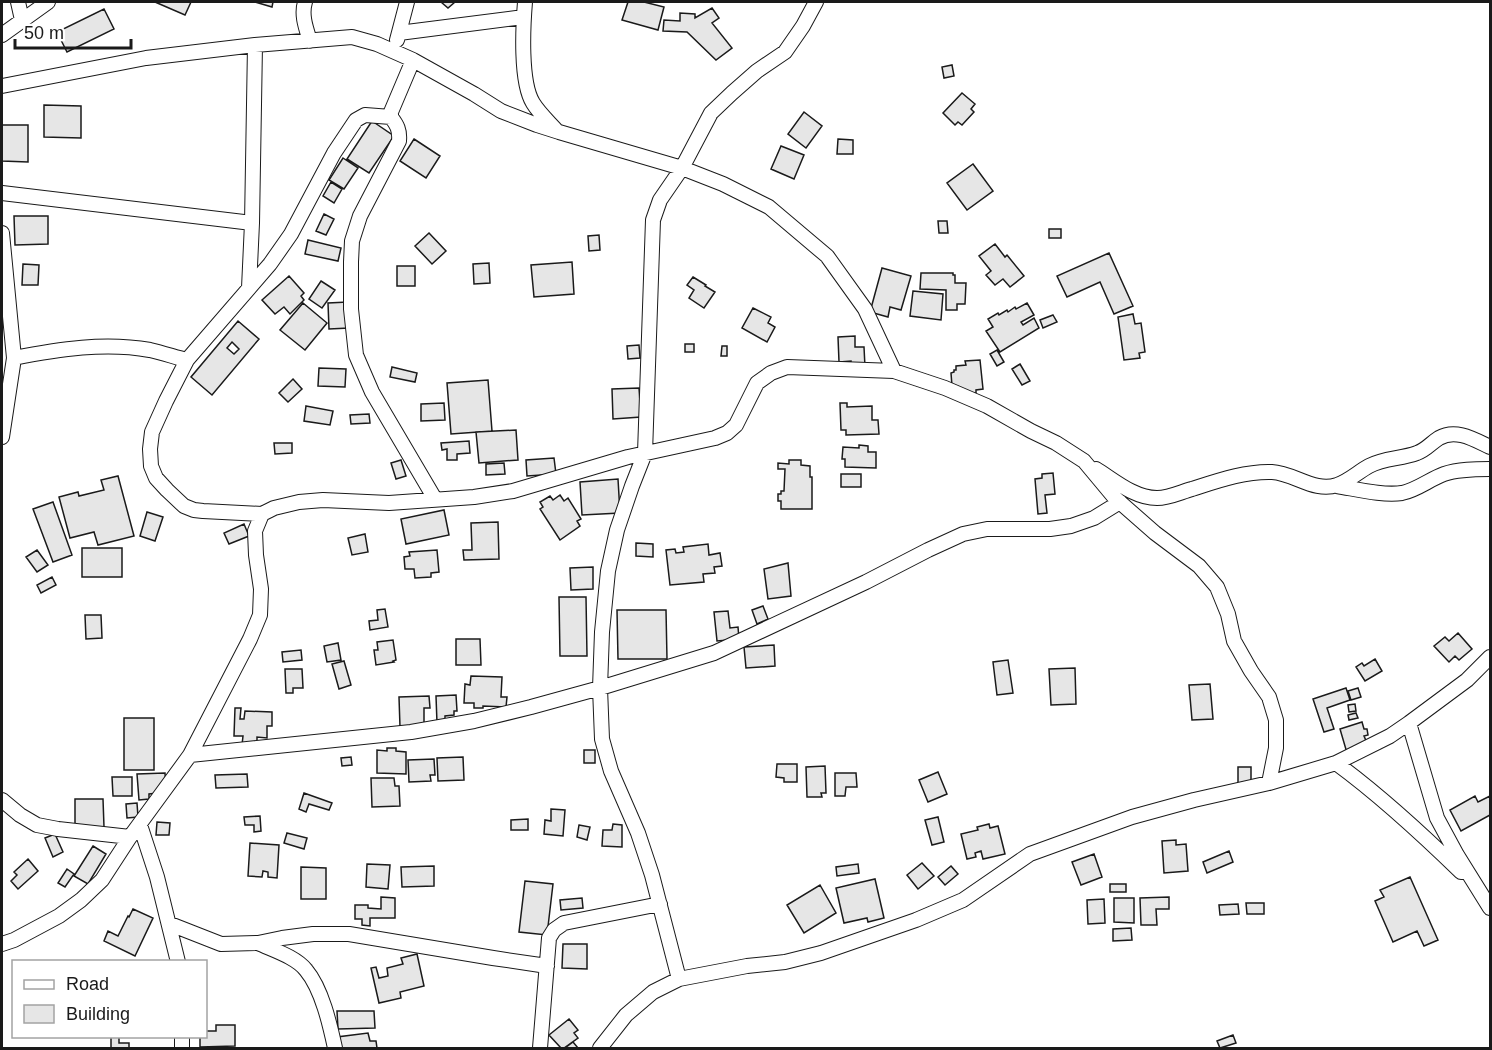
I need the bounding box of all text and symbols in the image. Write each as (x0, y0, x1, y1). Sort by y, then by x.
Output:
scale bar (15, 12, 130, 50)
text: 50 m (24, 23, 64, 43)
legend (12, 960, 207, 1038)
text: Road (66, 974, 109, 994)
text: Building (66, 1004, 130, 1024)

